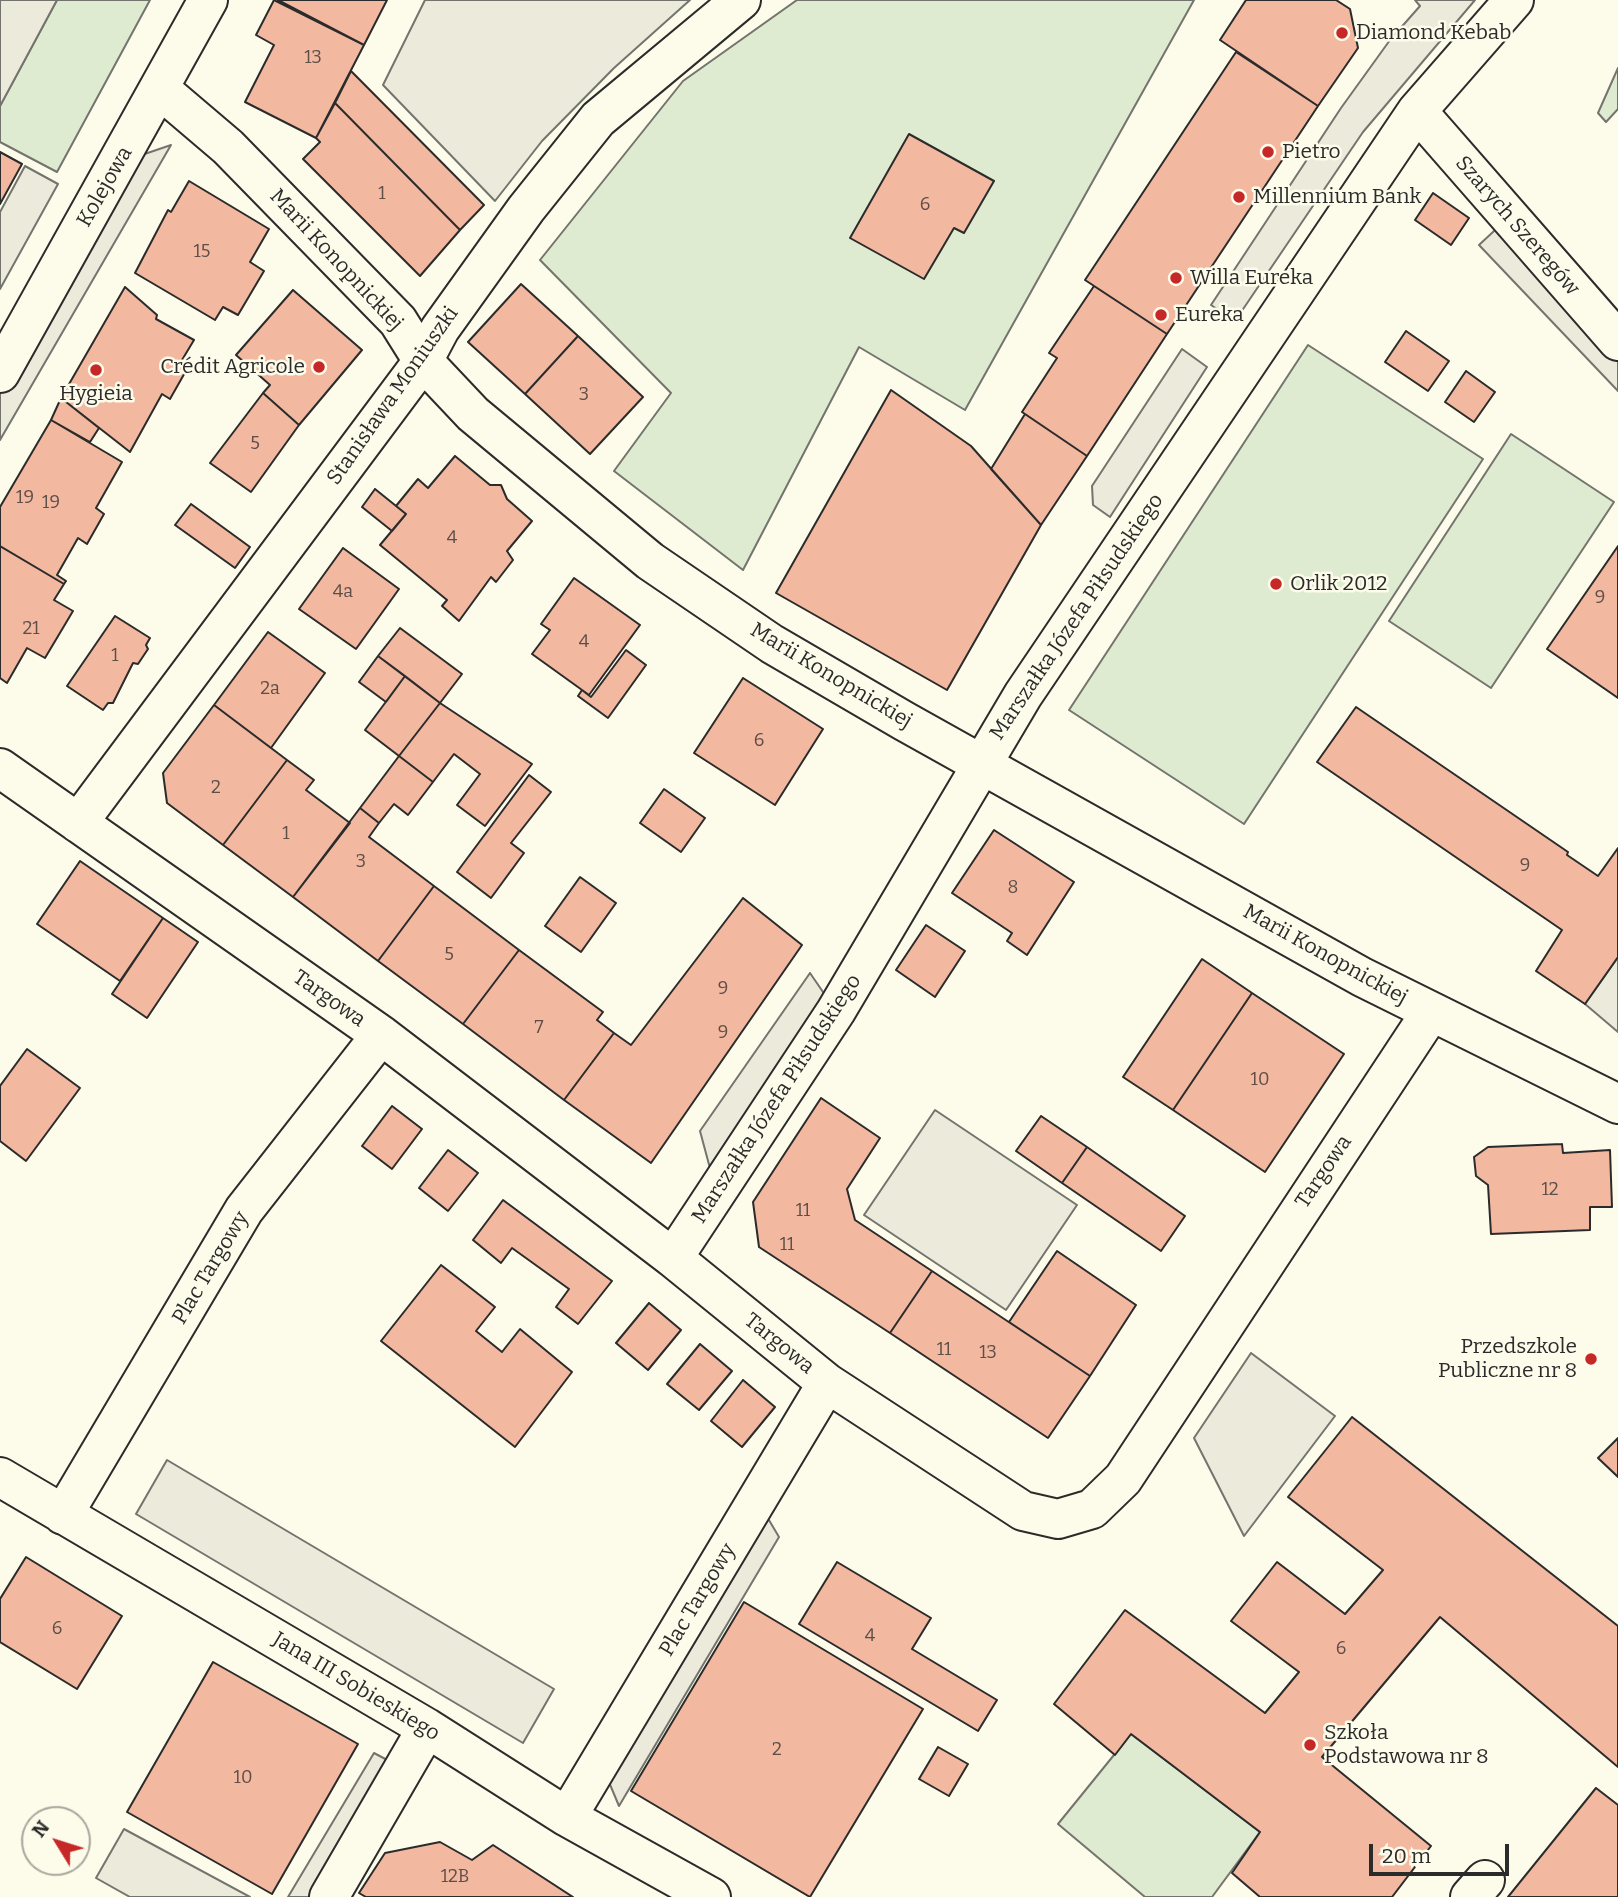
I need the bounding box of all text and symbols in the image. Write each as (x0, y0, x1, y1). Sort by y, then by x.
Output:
place label: Diamond Kebab (1356, 20, 1512, 46)
marker: Diamond Kebab (1334, 25, 1350, 41)
house number: 13 (304, 47, 322, 69)
place label: Pietro (1282, 139, 1341, 165)
street label: Kolejowa (72, 142, 138, 232)
marker: Pietro (1260, 144, 1276, 160)
street label: Szarych Szeregów (1450, 151, 1584, 301)
house number: 1 (378, 183, 386, 205)
street label: Marii Konopnickiej (264, 184, 408, 336)
place label: Millennium Bank (1253, 184, 1421, 210)
marker: Millennium Bank (1231, 189, 1247, 205)
house number: 6 (920, 194, 930, 216)
house number: 15 (194, 241, 210, 263)
place label: Willa Eureka (1190, 265, 1313, 291)
marker: Willa Eureka (1168, 270, 1184, 286)
street label: Stanisława Moniuszki (322, 302, 464, 490)
place label: Eureka (1175, 302, 1244, 328)
marker: Eureka (1153, 307, 1169, 323)
place label: Crédit Agricole (160, 354, 305, 380)
marker: Crédit Agricole (311, 359, 327, 375)
marker: Hygieia (88, 362, 104, 378)
place label: Hygieia (59, 381, 133, 407)
house number: 3 (579, 384, 589, 406)
house number: 5 (250, 433, 260, 455)
house number: 19 (16, 487, 34, 509)
street label: Marszałka Józefa Piłsudskiego (985, 489, 1169, 745)
house number: 19 (42, 492, 60, 514)
house number: 4 (447, 527, 457, 549)
place label: Orlik 2012 (1290, 571, 1387, 597)
marker: Orlik 2012 (1268, 576, 1284, 592)
house number: 4a (333, 581, 353, 603)
house number: 9 (1595, 587, 1605, 609)
house number: 21 (22, 618, 40, 640)
street label: Marii Konopnickiej (746, 618, 916, 734)
house number: 4 (579, 631, 589, 653)
house number: 1 (111, 645, 119, 667)
house number: 2a (260, 678, 280, 700)
house number: 6 (754, 730, 764, 752)
house number: 2 (211, 777, 221, 799)
house number: 1 (282, 823, 290, 845)
house number: 3 (356, 851, 366, 873)
house number: 9 (1520, 855, 1530, 877)
house number: 8 (1008, 877, 1018, 899)
street label: Marii Konopnickiej (1238, 899, 1412, 1011)
house number: 5 (444, 944, 454, 966)
street label: Targowa (288, 965, 370, 1033)
street label: Marszałka Józefa Piłsudskiego (687, 970, 867, 1228)
house number: 9 (718, 978, 728, 1000)
house number: 7 (534, 1017, 544, 1039)
house number: 9 (718, 1022, 728, 1044)
house number: 10 (1251, 1069, 1269, 1091)
street label: Targowa (1291, 1131, 1357, 1213)
house number: 12 (1541, 1179, 1559, 1201)
house number: 11 (796, 1200, 810, 1222)
street label: Plac Targowy (167, 1207, 255, 1329)
house number: 11 (780, 1234, 794, 1256)
street label: Targowa (739, 1308, 819, 1380)
place label: Przedszkole Publiczne nr 8 (1438, 1334, 1577, 1384)
house number: 11 (937, 1339, 951, 1361)
house number: 13 (979, 1342, 997, 1364)
marker: Przedszkole Publiczne nr 8 (1583, 1351, 1599, 1367)
street label: Plac Targowy (654, 1539, 742, 1661)
house number: 6 (52, 1618, 62, 1640)
house number: 4 (865, 1625, 875, 1647)
street label: Jana III Sobieskiego (268, 1627, 444, 1747)
house number: 6 (1336, 1638, 1346, 1660)
place label: Szkoła Podstawowa nr 8 (1324, 1720, 1489, 1770)
marker: Szkoła Podstawowa nr 8 (1302, 1737, 1318, 1753)
house number: 2 (772, 1739, 782, 1761)
house number: 10 (234, 1767, 252, 1789)
north arrow (21, 1806, 91, 1876)
text: N (27, 1816, 54, 1842)
scale bar (1373, 1830, 1513, 1874)
text: 20 m (1382, 1843, 1431, 1869)
house number: 12B (441, 1866, 469, 1888)

